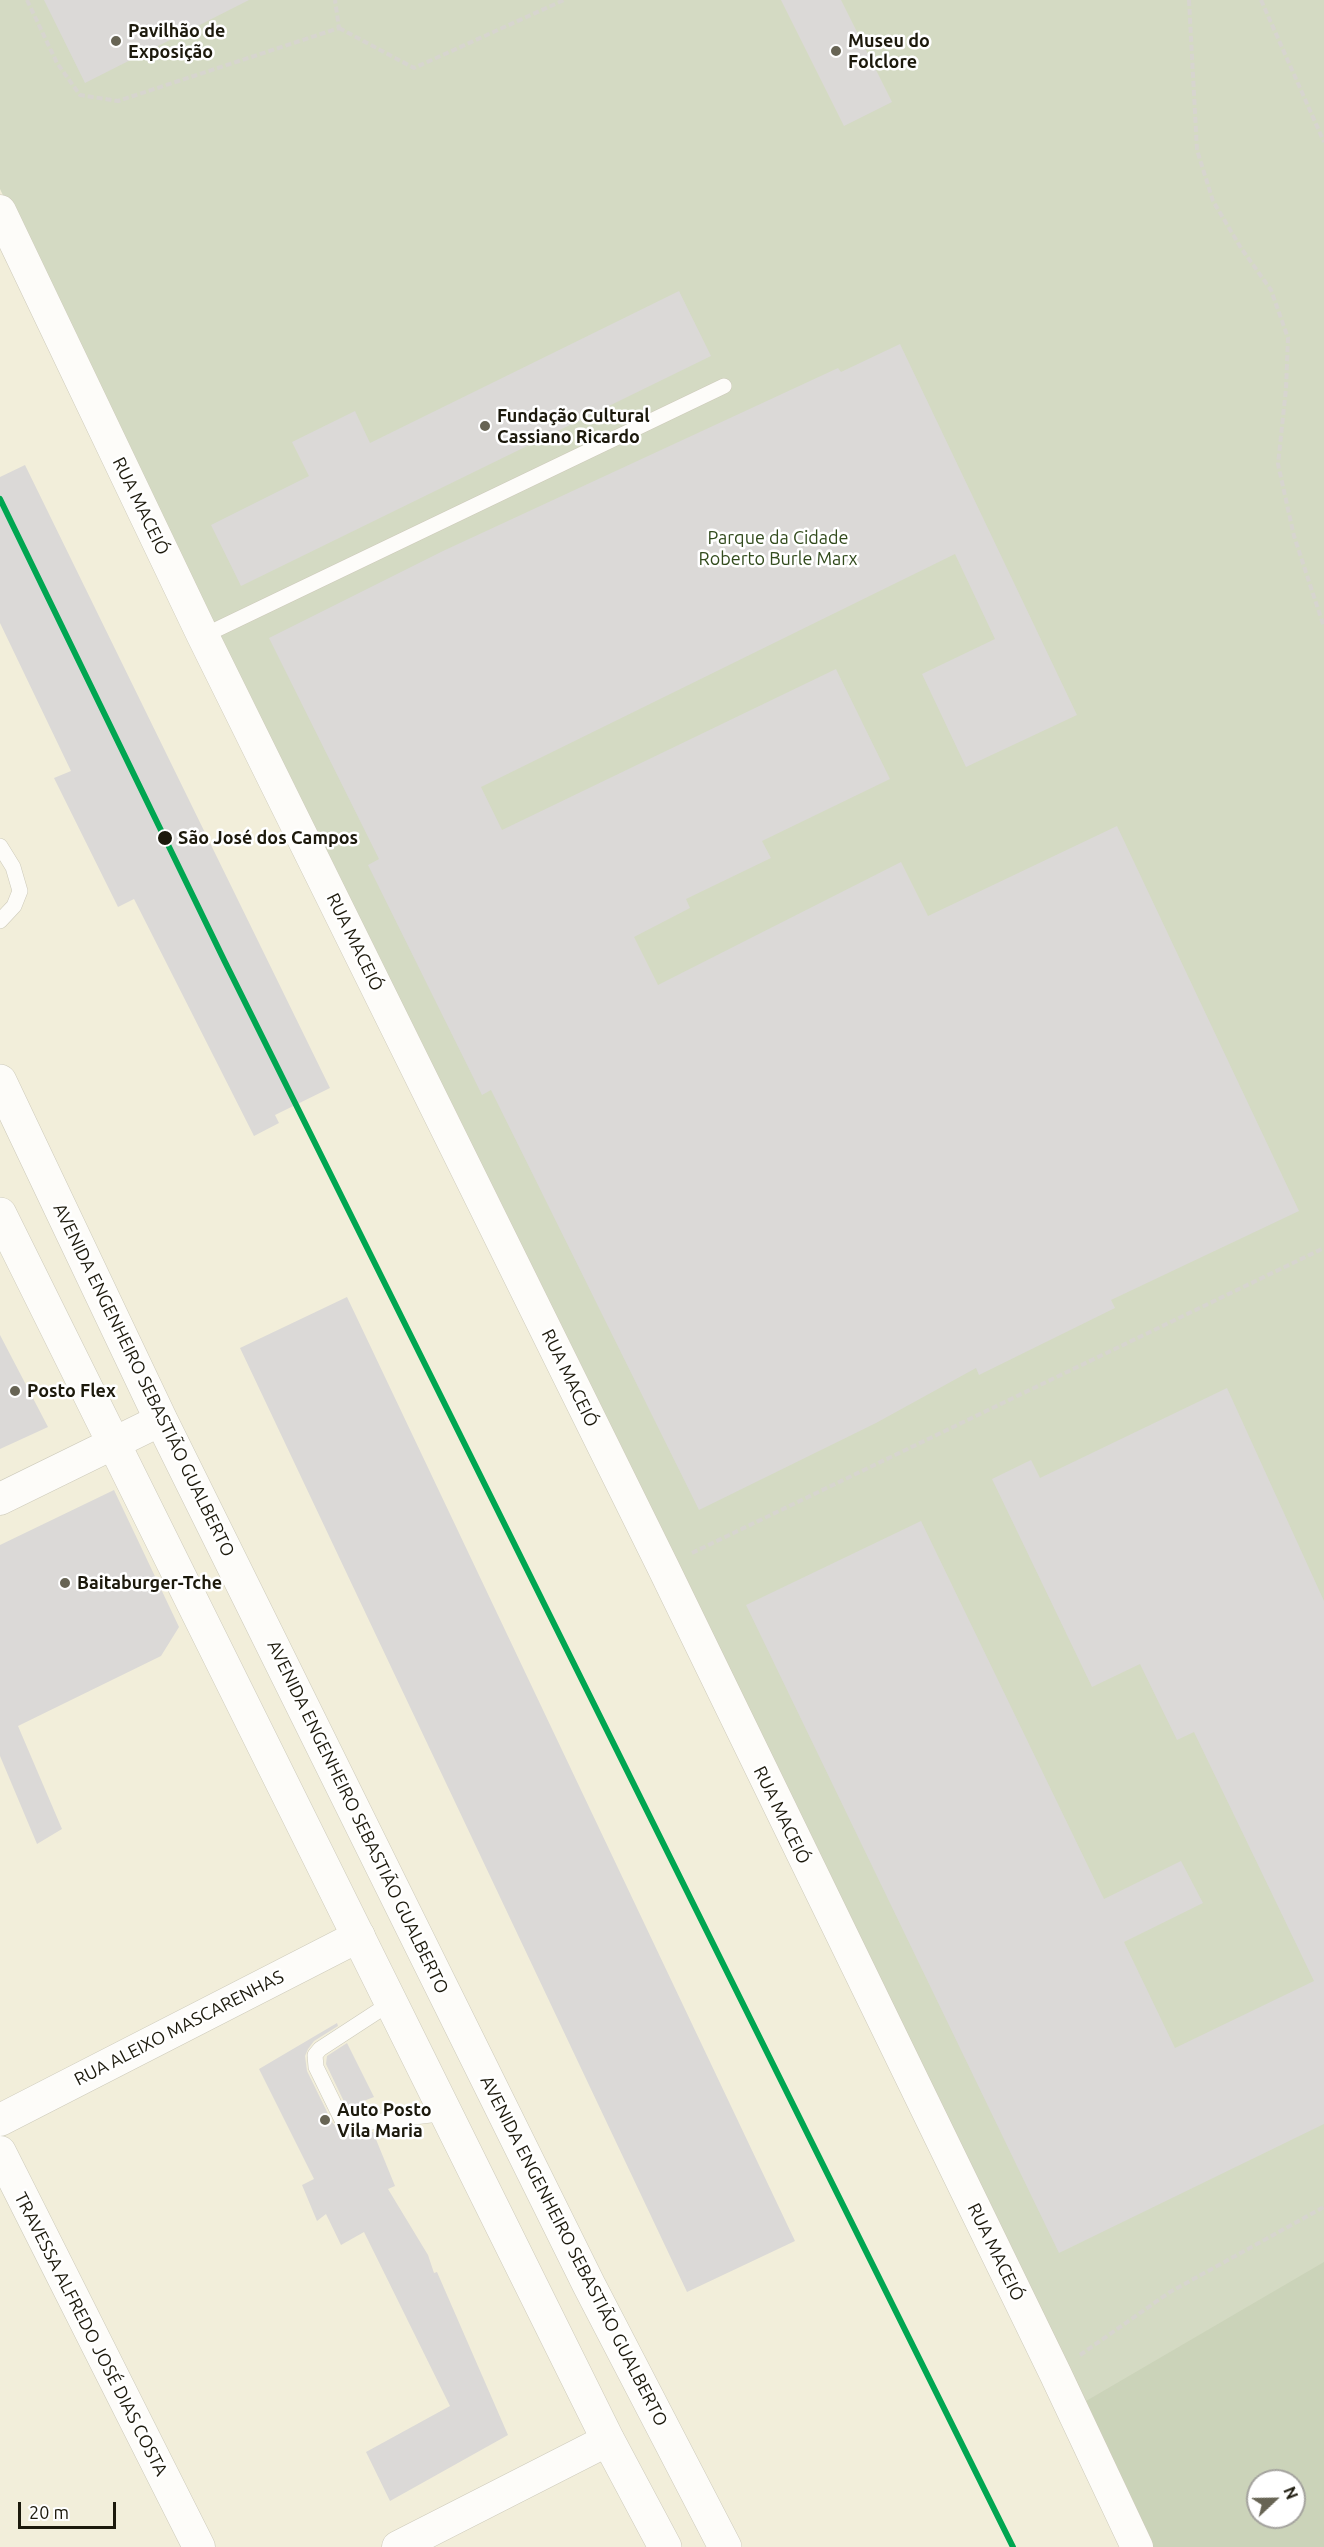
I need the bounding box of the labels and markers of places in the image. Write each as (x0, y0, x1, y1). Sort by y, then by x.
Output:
place label: Pavilhão de Exposição (128, 20, 225, 63)
place label: Museu do Folclore (848, 30, 930, 72)
marker: Pavilhão de Exposição (109, 34, 123, 48)
marker: Museu do Folclore (829, 44, 843, 58)
place label: Fundação Cultural Cassiano Ricardo (497, 405, 650, 448)
marker: Fundação Cultural Cassiano Ricardo (478, 419, 492, 433)
place label: São José dos Campos (178, 827, 358, 849)
marker: São José dos Campos (156, 829, 174, 847)
place label: Posto Flex (27, 1380, 116, 1402)
marker: Posto Flex (8, 1384, 22, 1398)
place label: Baitaburger-Tche (77, 1572, 222, 1594)
marker: Baitaburger-Tche (58, 1576, 72, 1590)
place label: Auto Posto Vila Maria (337, 2099, 432, 2142)
marker: Auto Posto Vila Maria (318, 2113, 332, 2127)

